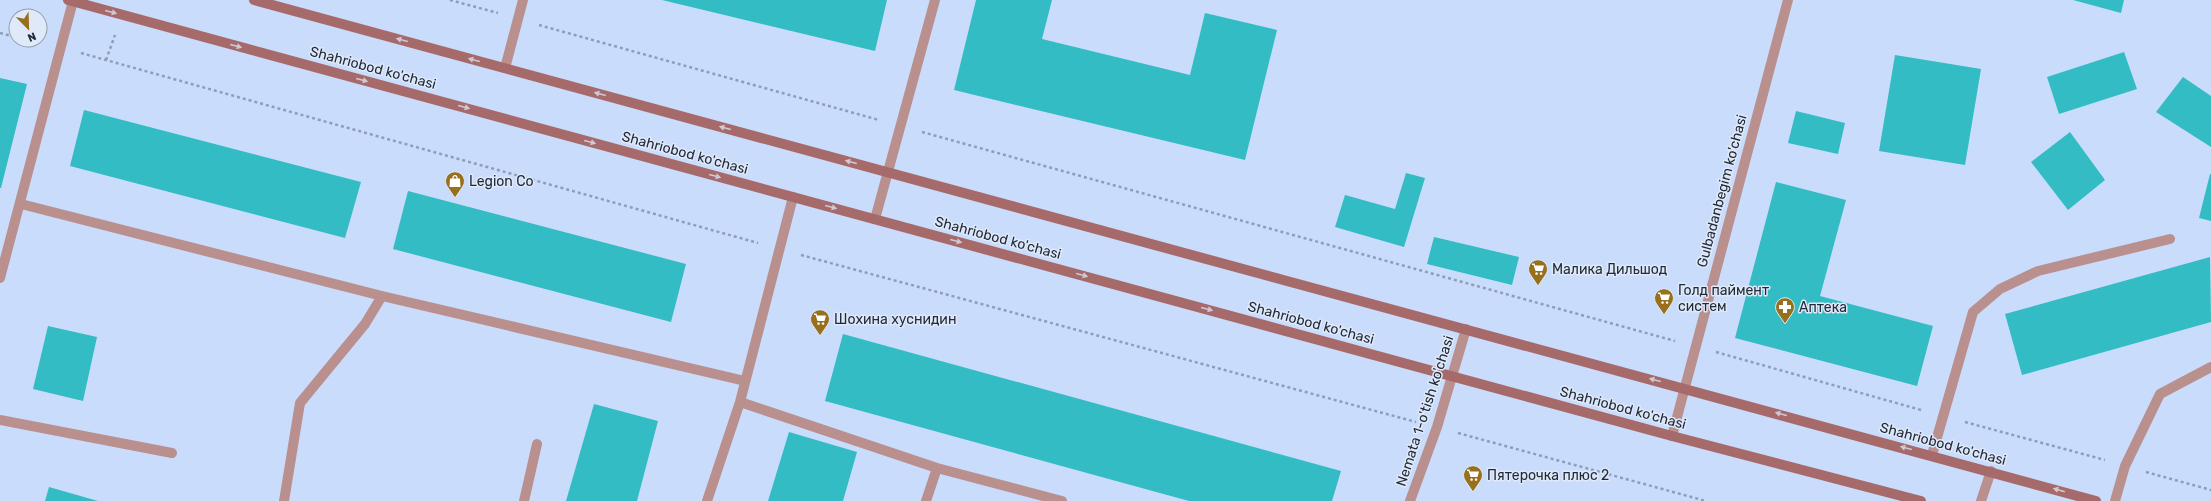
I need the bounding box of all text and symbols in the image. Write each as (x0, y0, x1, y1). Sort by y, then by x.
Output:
north arrow (8, 8, 48, 48)
one-way arrow (105, 9, 117, 15)
text: N (25, 29, 38, 44)
one-way arrow (396, 37, 408, 43)
one-way arrow (231, 43, 243, 49)
street label: Shahriobod ko'chasi (308, 43, 438, 93)
one-way arrow (468, 57, 480, 63)
one-way arrow (356, 77, 368, 83)
one-way arrow (594, 91, 606, 97)
one-way arrow (458, 105, 471, 111)
street label: Gulbadanbegim ko'chasi (1693, 113, 1751, 269)
one-way arrow (719, 125, 731, 131)
street label: Shahriobod ko'chasi (620, 128, 750, 178)
one-way arrow (584, 139, 596, 145)
one-way arrow (845, 159, 857, 165)
shop icon: Legion Co (444, 170, 466, 198)
place label: Legion Co (469, 173, 534, 190)
one-way arrow (709, 173, 721, 179)
one-way arrow (825, 204, 837, 210)
street label: Shahriobod ko'chasi (933, 213, 1063, 263)
one-way arrow (950, 238, 962, 244)
supermarket icon: Малика Дильшод (1527, 258, 1549, 286)
place label: Малика Дильшод (1552, 261, 1667, 278)
one-way arrow (1076, 272, 1088, 278)
place label: Голд паймент систем (1678, 282, 1769, 315)
supermarket icon: Голд паймент систем (1653, 287, 1675, 315)
pharmacy icon: Аптека (1774, 296, 1796, 324)
street label: Shahriobod ko'chasi (1246, 298, 1376, 348)
place label: Аптека (1799, 299, 1847, 316)
one-way arrow (1201, 307, 1213, 313)
supermarket icon: Шохина хуснидин (809, 308, 831, 336)
place label: Шохина хуснидин (834, 311, 956, 328)
street label: Nemata 1-o'tish ko'chasi (1393, 334, 1457, 488)
one-way arrow (1649, 377, 1661, 383)
street label: Shahriobod ko'chasi (1558, 383, 1688, 433)
one-way arrow (1775, 411, 1787, 417)
street label: Shahriobod ko'chasi (1878, 419, 2008, 469)
one-way arrow (1900, 445, 1912, 451)
supermarket icon: Пятерочка плюс 2 (1462, 464, 1484, 492)
place label: Пятерочка плюс 2 (1487, 467, 1609, 484)
one-way arrow (2052, 487, 2064, 493)

